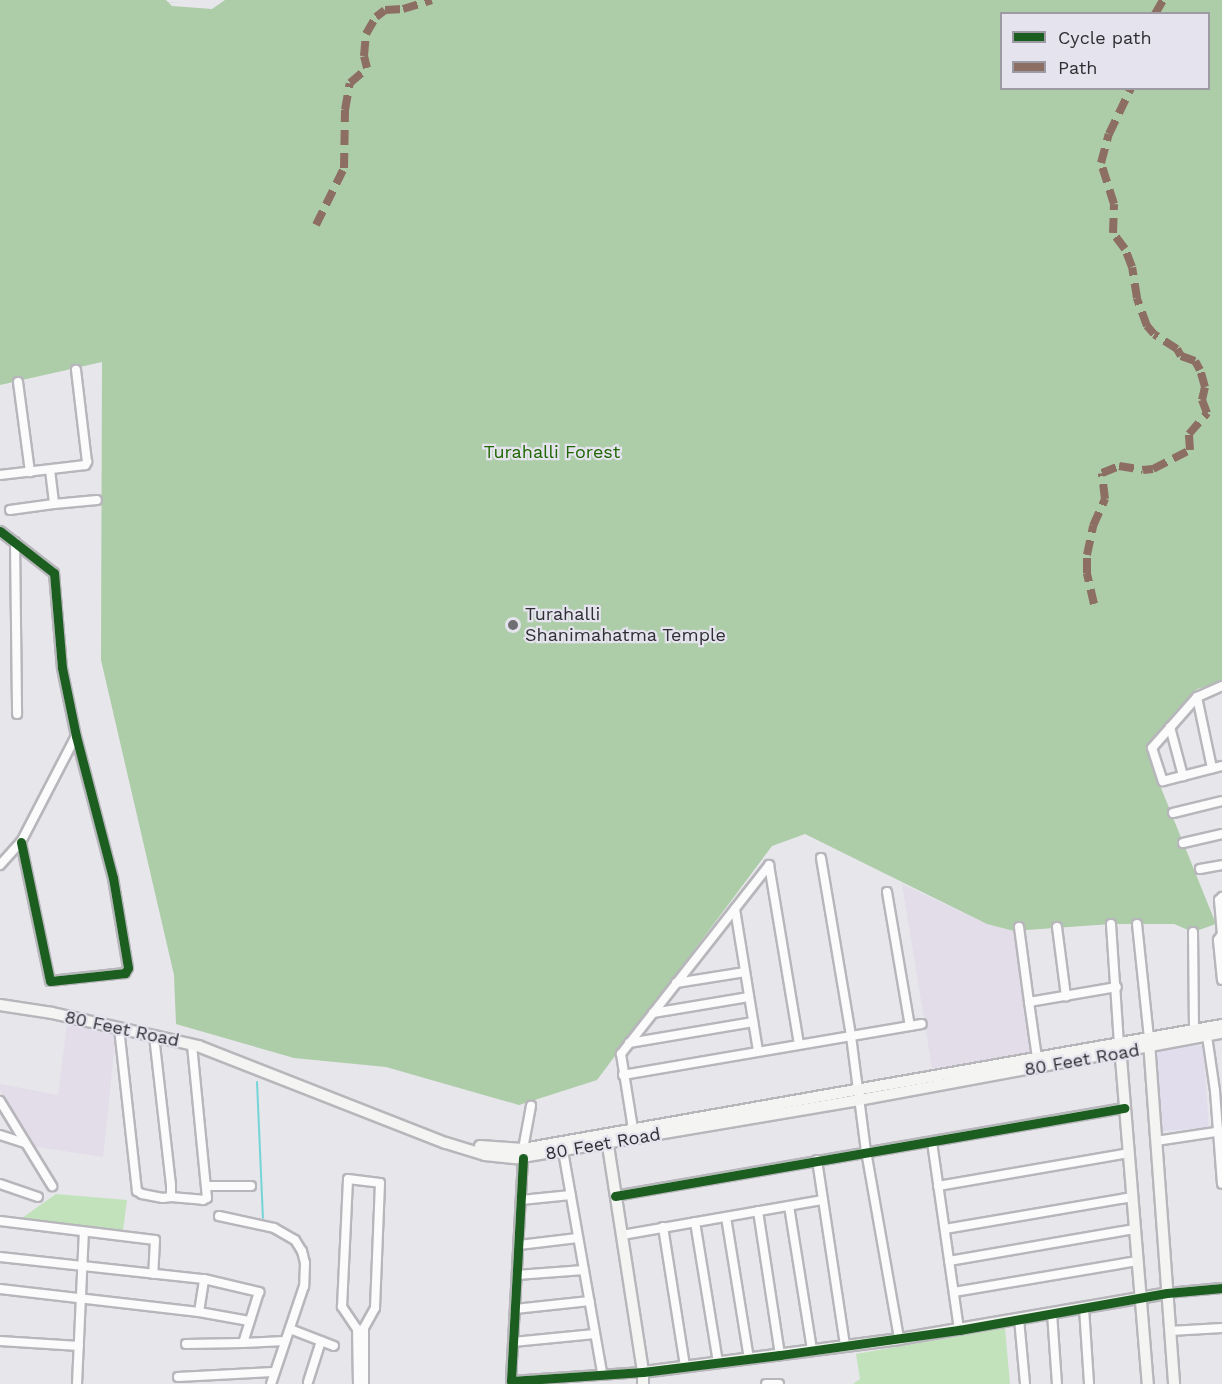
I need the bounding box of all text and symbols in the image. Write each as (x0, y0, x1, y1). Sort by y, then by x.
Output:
legend (1000, 12, 1210, 90)
text: Cycle path (1058, 27, 1152, 48)
text: Path (1058, 57, 1098, 78)
park label: Turahalli Forest (484, 441, 620, 463)
place label: Turahalli Shanimahatma Temple (525, 604, 727, 646)
marker: Turahalli Shanimahatma Temple (506, 618, 520, 632)
street label: 80 Feet Road (63, 1006, 181, 1052)
street label: 80 Feet Road (1023, 1039, 1141, 1081)
street label: 80 Feet Road (544, 1123, 662, 1165)

